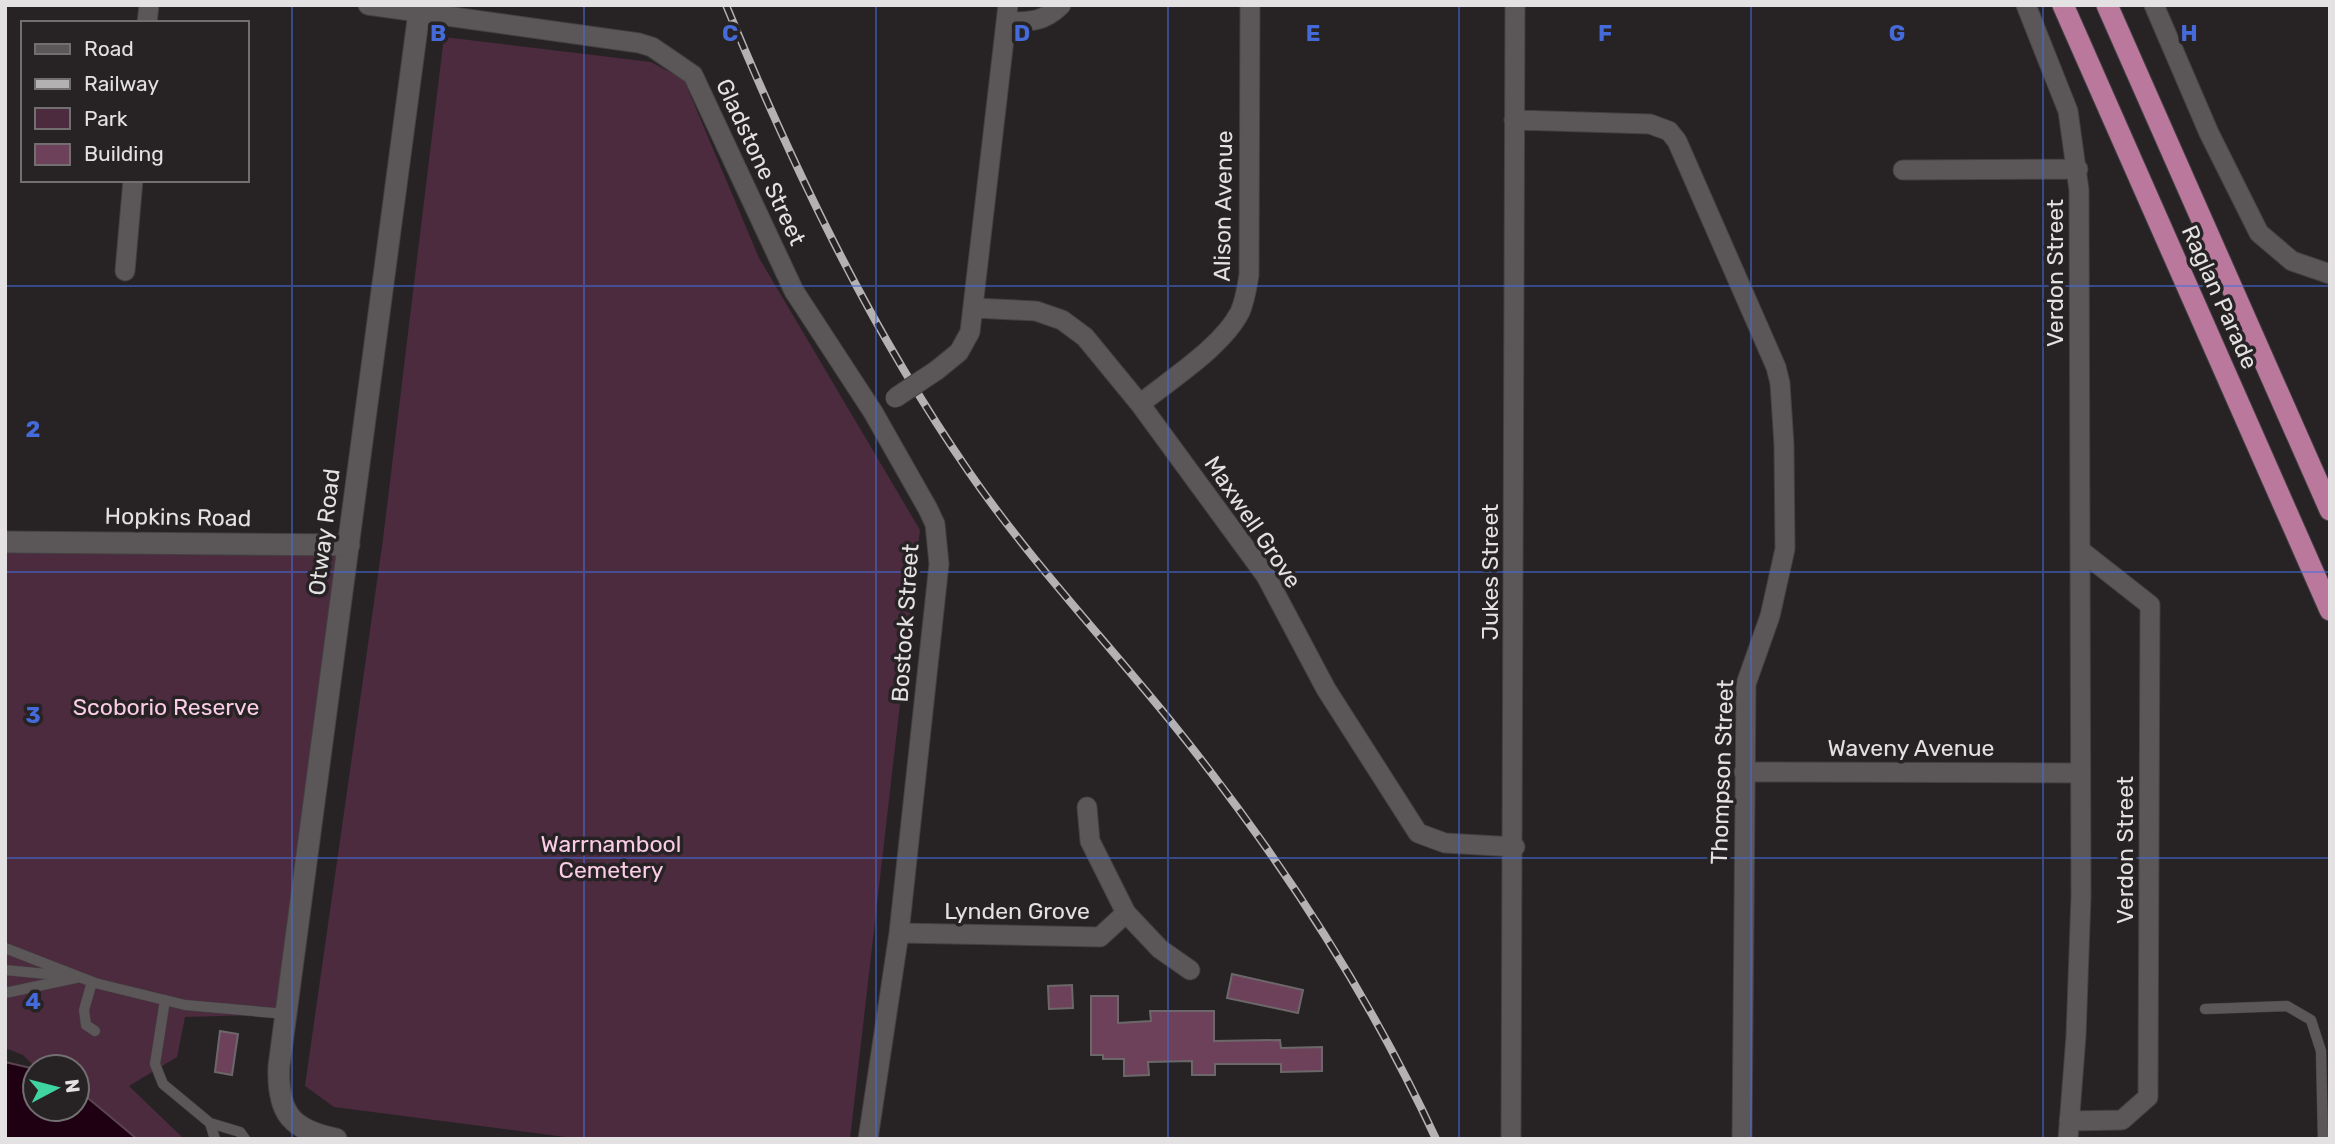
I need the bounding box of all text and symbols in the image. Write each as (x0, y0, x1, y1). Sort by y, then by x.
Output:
text: B (430, 19, 446, 47)
text: C (722, 19, 738, 47)
text: D (1014, 19, 1030, 47)
text: E (1306, 19, 1320, 47)
text: F (1598, 19, 1612, 47)
text: G (1889, 19, 1905, 47)
text: H (2180, 19, 2198, 47)
legend (21, 21, 248, 182)
text: Road (84, 36, 134, 61)
text: Railway (84, 71, 159, 96)
street label: Gladstone Street (710, 74, 812, 250)
text: Park (84, 106, 128, 131)
street label: Alison Avenue (1208, 130, 1238, 282)
text: Building (84, 141, 164, 166)
street label: Verdon Street (2041, 199, 2069, 347)
street label: Raglan Parade (2176, 221, 2264, 373)
text: 2 (26, 415, 40, 443)
street label: Maxwell Grove (1199, 451, 1307, 593)
street label: Otway Road (302, 467, 346, 597)
street label: Hopkins Road (104, 502, 252, 532)
street label: Jukes Street (1476, 504, 1504, 640)
street label: Bostock Street (885, 543, 925, 703)
street label: Thompson Street (1705, 679, 1739, 865)
park label: Scoborio Reserve (73, 693, 259, 721)
text: 3 (25, 701, 41, 729)
street label: Waveny Avenue (1828, 734, 1994, 762)
street label: Verdon Street (2111, 776, 2139, 924)
park label: Warrnambool Cemetery (541, 830, 681, 884)
street label: Lynden Grove (944, 897, 1090, 925)
text: 4 (25, 987, 41, 1015)
north arrow (21, 1053, 91, 1123)
text: N (60, 1078, 85, 1094)

